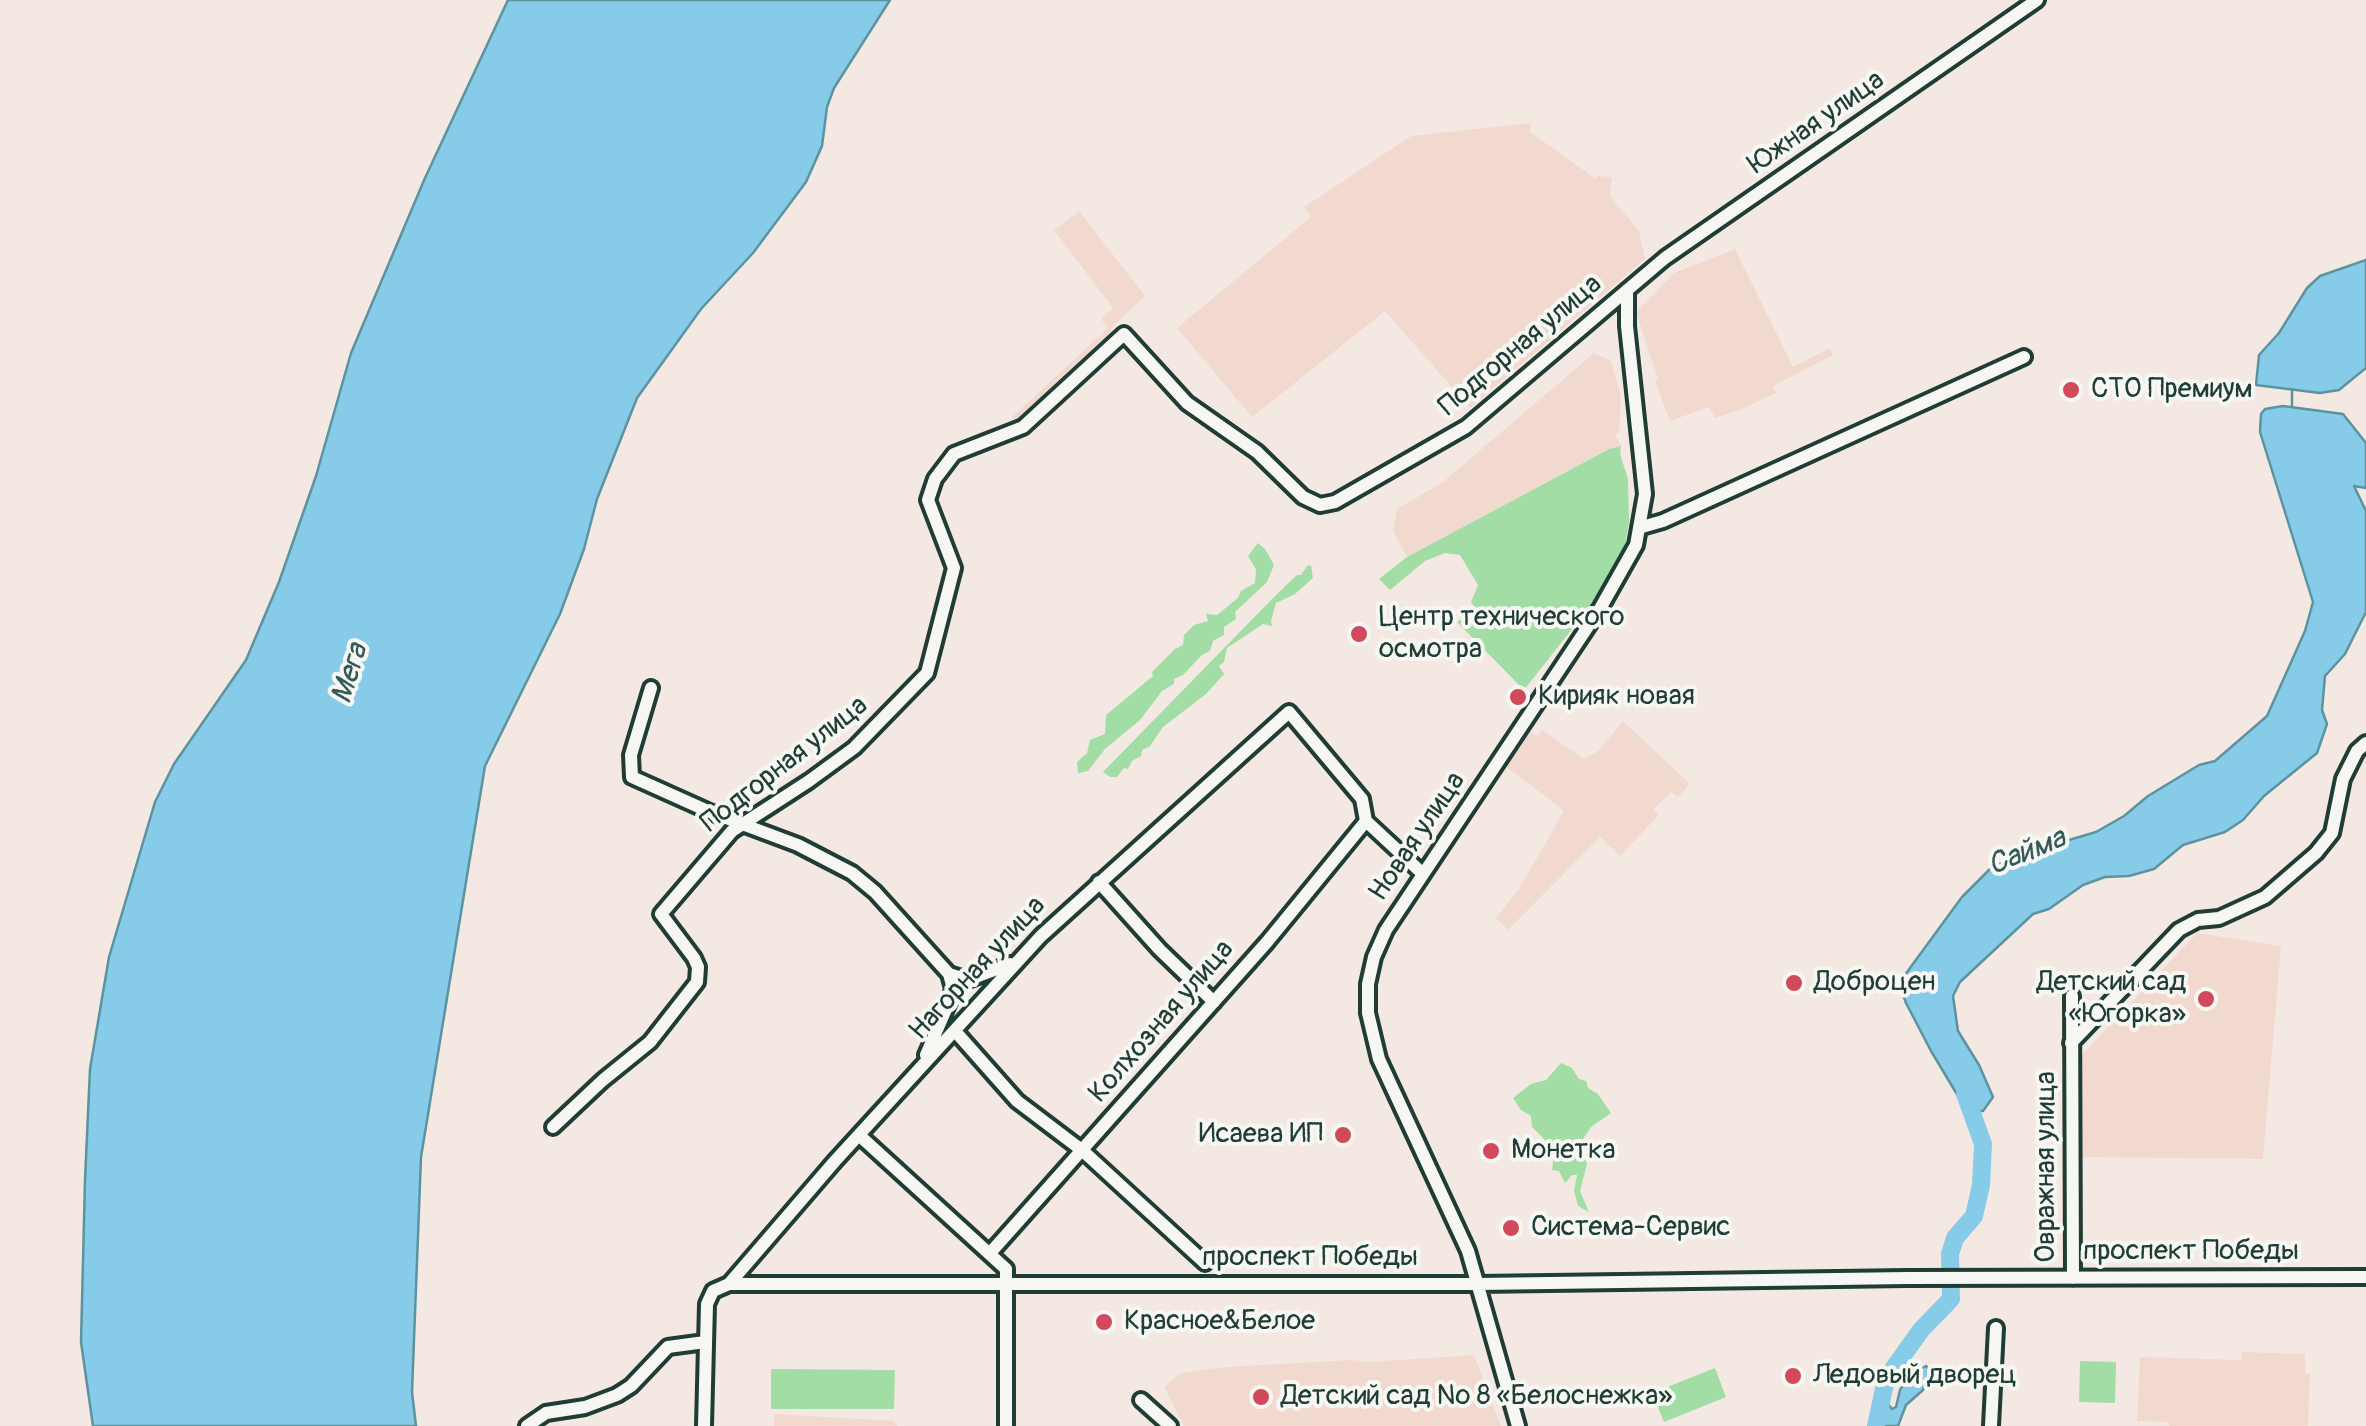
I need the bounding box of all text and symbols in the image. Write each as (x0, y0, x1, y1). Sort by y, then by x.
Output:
street label: Южная улица (1743, 64, 1891, 182)
street label: Подгорная улица (1433, 268, 1609, 424)
place label: СТО Премиум (2091, 373, 2253, 407)
marker: СТО Премиум (2060, 379, 2082, 401)
place label: Центр технического осмотра (1379, 601, 1624, 667)
marker: Центр технического осмотра (1348, 623, 1370, 645)
water label: Мега (325, 640, 377, 708)
place label: Кирияк новая (1538, 680, 1695, 714)
marker: Кирияк новая (1507, 686, 1529, 708)
street label: Подгорная улица (695, 689, 875, 841)
street label: Новая улица (1363, 766, 1473, 908)
water label: Сайма (1983, 821, 2071, 885)
street label: Нагорная улица (903, 890, 1053, 1048)
street label: Колхозная улица (1082, 934, 1242, 1110)
place label: Доброцен (1814, 966, 1935, 1000)
place label: Детский сад «Югорка» (2037, 966, 2186, 1032)
marker: Доброцен (1783, 972, 1805, 994)
marker: Детский сад «Югорка» (2195, 988, 2217, 1010)
street label: Овражная улица (2030, 1071, 2064, 1263)
place label: Исаева ИП (1199, 1118, 1323, 1152)
marker: Исаева ИП (1332, 1124, 1354, 1146)
place label: Монетка (1511, 1134, 1615, 1168)
marker: Монетка (1480, 1140, 1502, 1162)
place label: Система-Сервис (1531, 1211, 1730, 1245)
marker: Система-Сервис (1500, 1217, 1522, 1239)
street label: проспект Победы (2083, 1235, 2299, 1269)
street label: проспект Победы (1202, 1241, 1418, 1275)
place label: Красное&Белое (1124, 1305, 1315, 1339)
marker: Красное&Белое (1093, 1311, 1115, 1333)
place label: Ледовый дворец (1813, 1359, 2017, 1393)
marker: Ледовый дворец (1782, 1365, 1804, 1387)
place label: Детский сад № 8 «Белоснежка» (1281, 1380, 1672, 1414)
marker: Детский сад № 8 «Белоснежка» (1250, 1386, 1272, 1408)

